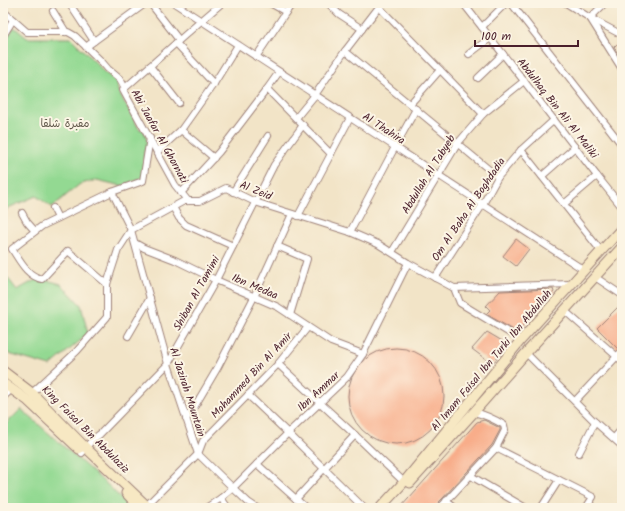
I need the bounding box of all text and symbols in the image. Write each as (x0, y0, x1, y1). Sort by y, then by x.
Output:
scale bar (475, 22, 578, 48)
text: 100 m (481, 27, 512, 46)
street label: Abdulhaq Bin Ali Al Maliki (512, 54, 603, 163)
street label: Abi Jaafar Al Ghornati (126, 86, 193, 187)
street label: Al Thahira (358, 108, 409, 149)
park label: مقبرة شلقا (41, 115, 89, 133)
street label: Abdullah Al Tabyeb (397, 131, 461, 218)
street label: Om Al Baha Al Boghdadia (427, 154, 510, 265)
street label: Al Zeid (237, 176, 275, 206)
street label: Shiban Al Tamimi (169, 252, 225, 334)
street label: Ibn Medaa (229, 269, 281, 305)
street label: Al Imam Faisal Ibn Turki Ibn Abdullah (427, 286, 557, 436)
street label: Mohammed Bin Al Amir (207, 327, 298, 423)
street label: Al Jazirah Mountain (164, 345, 210, 440)
street label: Ibn Ammar (293, 366, 345, 416)
street label: King Faisal Bin Abdulaziz (37, 381, 134, 478)

